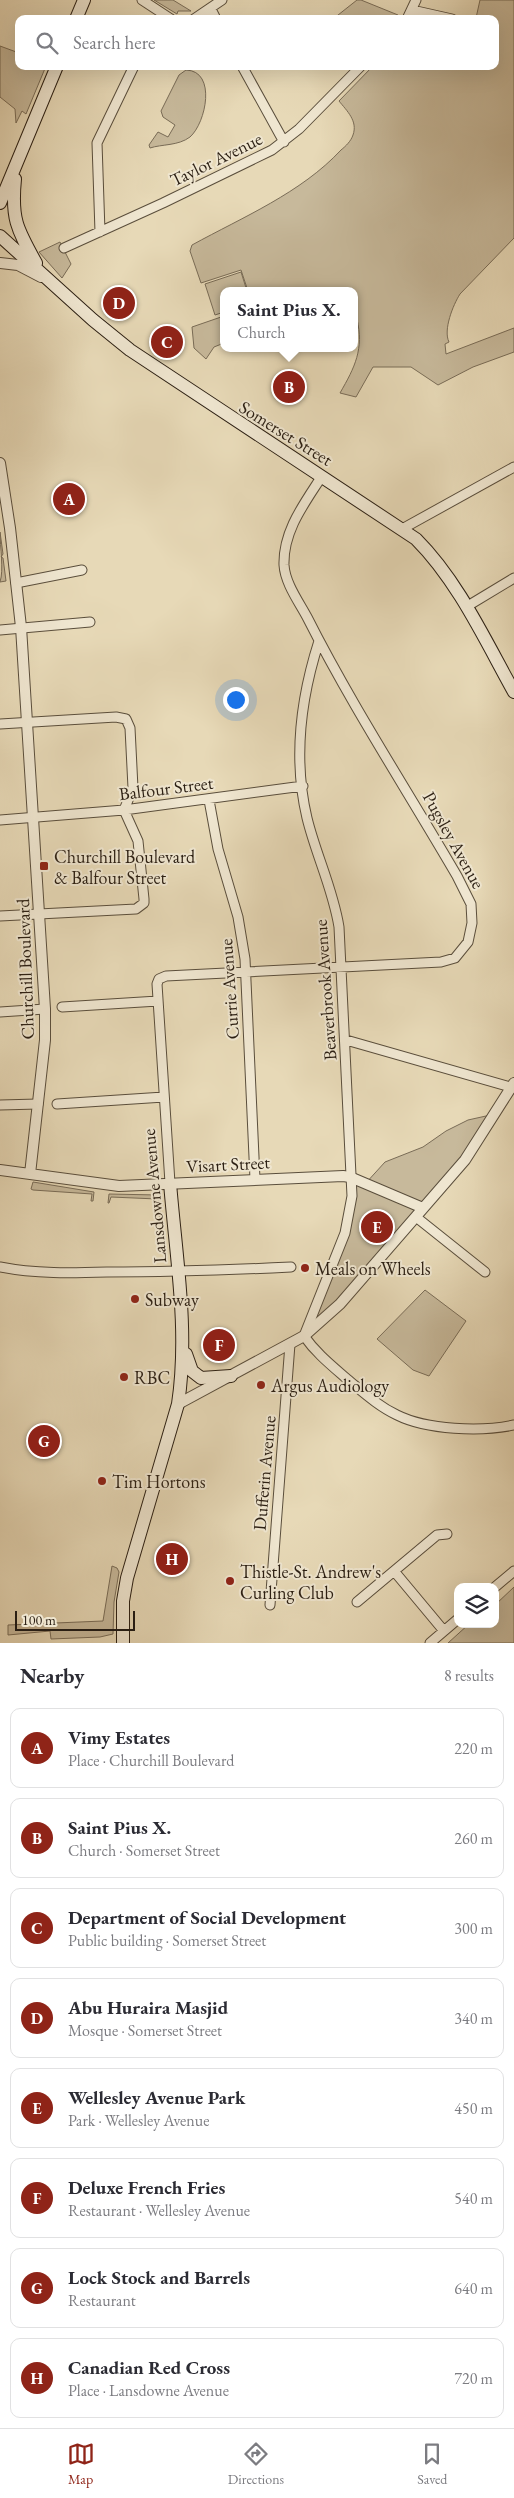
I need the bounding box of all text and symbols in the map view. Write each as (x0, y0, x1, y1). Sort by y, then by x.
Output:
search box (15, 15, 499, 70)
icon: search (33, 29, 61, 57)
text: Search here (73, 30, 155, 55)
street label: Taylor Avenue (166, 127, 266, 191)
pin: D (103, 284, 135, 322)
popup (220, 287, 358, 352)
text: Saint Pius X. (237, 297, 341, 322)
text: Church (237, 322, 286, 343)
pin: C (151, 323, 183, 361)
pin: B (273, 368, 305, 406)
street label: Somerset Street (235, 395, 337, 471)
pin: A (53, 480, 85, 518)
your location (223, 687, 249, 713)
street label: Balfour Street (117, 771, 215, 805)
street label: Pugsley Avenue (418, 787, 490, 893)
place label: Churchill Boulevard & Balfour Street (54, 845, 196, 889)
marker: Churchill Boulevard & Balfour Street (38, 860, 50, 872)
street label: Churchill Boulevard (11, 897, 39, 1040)
street label: Beaverbrook Avenue (309, 919, 341, 1061)
street label: Currie Avenue (214, 938, 244, 1040)
street label: Lansdowne Avenue (137, 1128, 171, 1264)
street label: Visart Street (185, 1150, 271, 1178)
pin: E (361, 1208, 393, 1246)
place label: Meals on Wheels (315, 1257, 431, 1280)
marker: Meals on Wheels (299, 1262, 311, 1274)
place label: Subway (145, 1288, 199, 1311)
marker: Subway (129, 1293, 141, 1305)
pin: F (203, 1326, 235, 1364)
place label: RBC (134, 1366, 170, 1389)
marker: RBC (118, 1371, 130, 1383)
place label: Argus Audiology (270, 1374, 389, 1397)
marker: Argus Audiology (255, 1379, 267, 1391)
street label: Dufferin Avenue (248, 1415, 280, 1531)
pin: G (28, 1422, 60, 1460)
place label: Tim Hortons (112, 1470, 206, 1493)
marker: Tim Hortons (96, 1475, 108, 1487)
pin: H (156, 1540, 188, 1578)
place label: Thistle-St. Andrew's Curling Club (240, 1560, 381, 1604)
marker: Thistle-St. Andrew's Curling Club (224, 1575, 236, 1587)
map controls (454, 1583, 499, 1628)
button: layers (454, 1583, 499, 1628)
scale bar (15, 1608, 135, 1631)
text: 100 m (22, 1611, 56, 1629)
text: Nearby (20, 1662, 84, 1689)
text: 8 results (444, 1665, 494, 1686)
text: Vimy Estates (68, 1725, 170, 1750)
text: A (31, 1738, 43, 1759)
text: 220 m (454, 1738, 493, 1759)
text: Place · Churchill Boulevard (68, 1750, 234, 1771)
text: Saint Pius X. (68, 1815, 171, 1840)
text: B (32, 1828, 42, 1849)
text: 260 m (454, 1828, 493, 1849)
text: Church · Somerset Street (68, 1840, 220, 1861)
text: Department of Social Development (68, 1905, 346, 1930)
text: C (31, 1918, 43, 1939)
text: 300 m (454, 1918, 493, 1939)
text: Public building · Somerset Street (68, 1930, 266, 1951)
text: Abu Huraira Masjid (68, 1995, 228, 2020)
text: D (31, 2008, 43, 2029)
text: 340 m (454, 2008, 493, 2029)
text: Mosque · Somerset Street (68, 2020, 222, 2041)
text: Wellesley Avenue Park (68, 2085, 245, 2110)
text: E (32, 2098, 42, 2119)
text: 450 m (454, 2098, 493, 2119)
text: Park · Wellesley Avenue (68, 2110, 209, 2131)
text: Deluxe French Fries (68, 2175, 225, 2200)
text: F (33, 2188, 41, 2209)
text: 540 m (454, 2188, 493, 2209)
text: Restaurant · Wellesley Avenue (68, 2200, 250, 2221)
text: Lock Stock and Barrels (68, 2265, 250, 2290)
text: G (31, 2278, 43, 2299)
text: 640 m (454, 2278, 493, 2299)
text: Restaurant (68, 2290, 136, 2311)
text: Canadian Red Cross (68, 2355, 230, 2380)
text: H (31, 2368, 43, 2389)
text: 720 m (454, 2368, 493, 2389)
text: Place · Lansdowne Avenue (68, 2380, 229, 2401)
tab: Map (67, 2440, 95, 2488)
tab: Directions (228, 2440, 284, 2488)
tab: Saved (417, 2440, 447, 2488)

